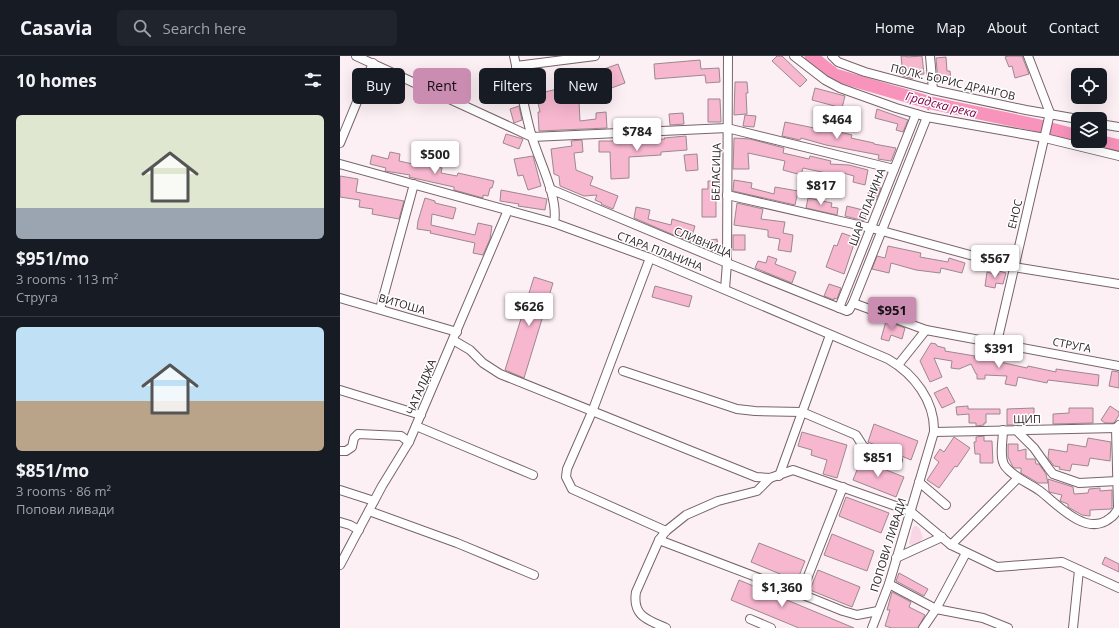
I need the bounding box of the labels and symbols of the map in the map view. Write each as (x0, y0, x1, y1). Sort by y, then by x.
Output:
street label: ПОЛК. БОРИС ДРАНГОВ (889, 60, 1017, 103)
water label: Градска река (904, 87, 979, 122)
pin: $464 (813, 106, 861, 140)
pin: $784 (613, 118, 661, 152)
pin: $500 (411, 141, 459, 175)
street label: БЕЛАСИЦА (707, 143, 724, 201)
street label: ШАР ПЛАНИНА (845, 166, 888, 248)
pin: $817 (797, 172, 845, 206)
street label: ЕНОС (1004, 198, 1025, 230)
street label: СЛИВНИЦА (672, 223, 735, 261)
street label: СТАРА ПЛАНИНА (615, 227, 705, 274)
pin: $567 (971, 245, 1019, 279)
street label: ВИТОША (377, 290, 427, 317)
pin: $626 (505, 293, 553, 327)
pin: $951 (868, 297, 916, 331)
street label: СТРУГА (1051, 333, 1093, 356)
pin: $391 (975, 335, 1023, 369)
street label: ЧАТАЛДЖА (402, 357, 439, 417)
street label: ЩИП (1013, 411, 1041, 426)
pin: $851 (854, 444, 902, 478)
street label: ПОПОВИ ЛИВАДИ (866, 496, 909, 594)
pin: $1,360 (749, 574, 815, 608)

